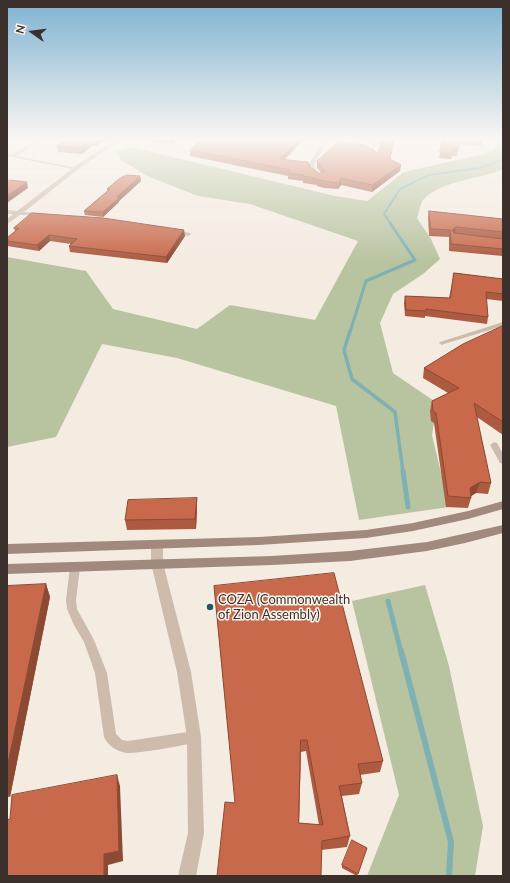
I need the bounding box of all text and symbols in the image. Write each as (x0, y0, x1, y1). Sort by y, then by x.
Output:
north arrow (12, 12, 52, 52)
text: N (13, 23, 27, 35)
place label: COZA (Commonwealth of Zion Assembly) (218, 592, 350, 623)
marker: COZA (Commonwealth of Zion Assembly) (205, 602, 215, 612)

